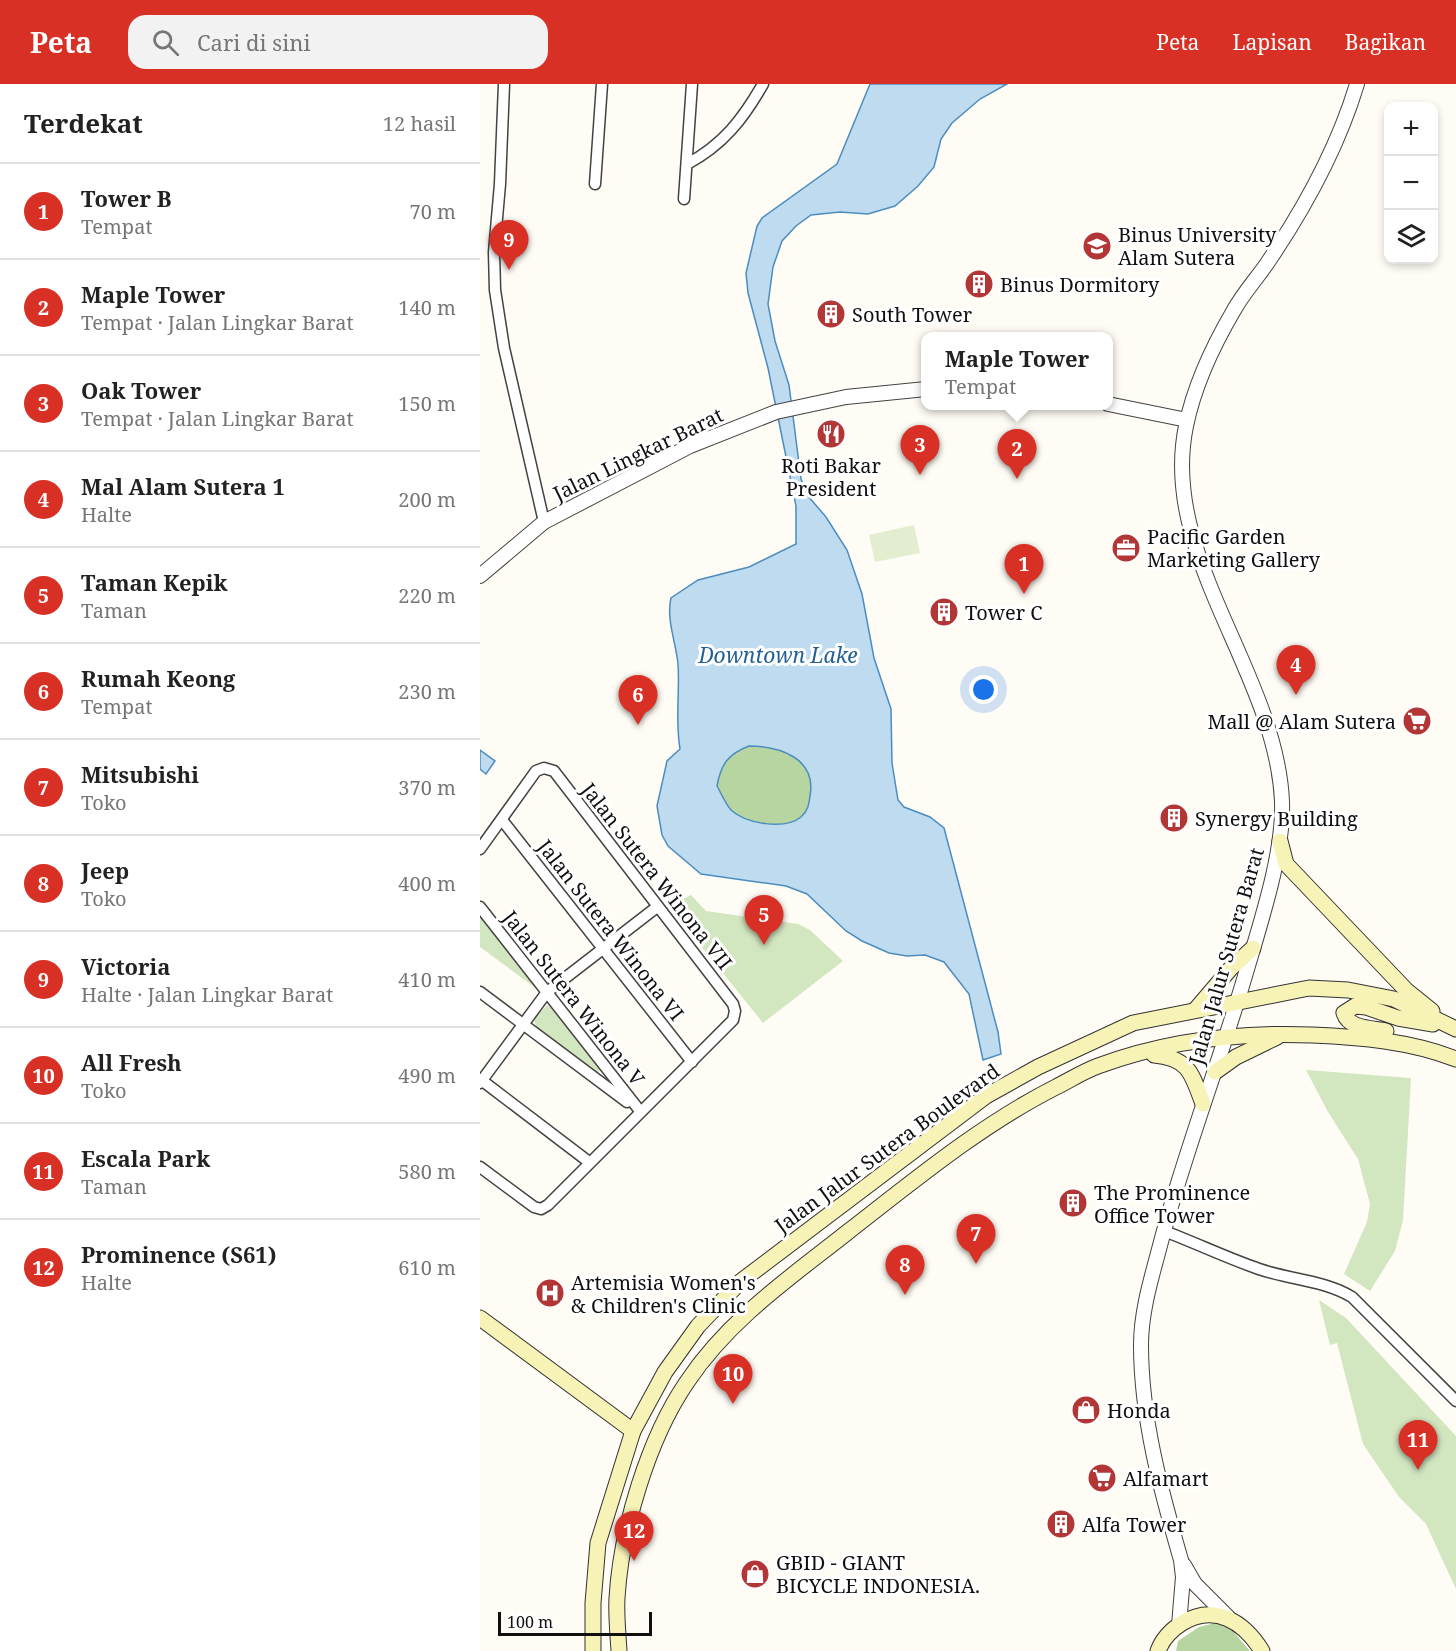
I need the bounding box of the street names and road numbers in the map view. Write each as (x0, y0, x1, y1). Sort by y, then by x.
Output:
street label: Jalan Lingkar Barat (548, 401, 727, 507)
street label: Jalan Sutera Winona VII (577, 778, 737, 974)
street label: Jalan Jalur Sutera Barat (1182, 844, 1270, 1069)
street label: Jalan Sutera Winona VI (496, 904, 651, 1092)
street label: Jalan Sutera Winona V (498, 906, 650, 1090)
street label: Jalan Jalur Sutera Boulevard (768, 1057, 1005, 1239)

